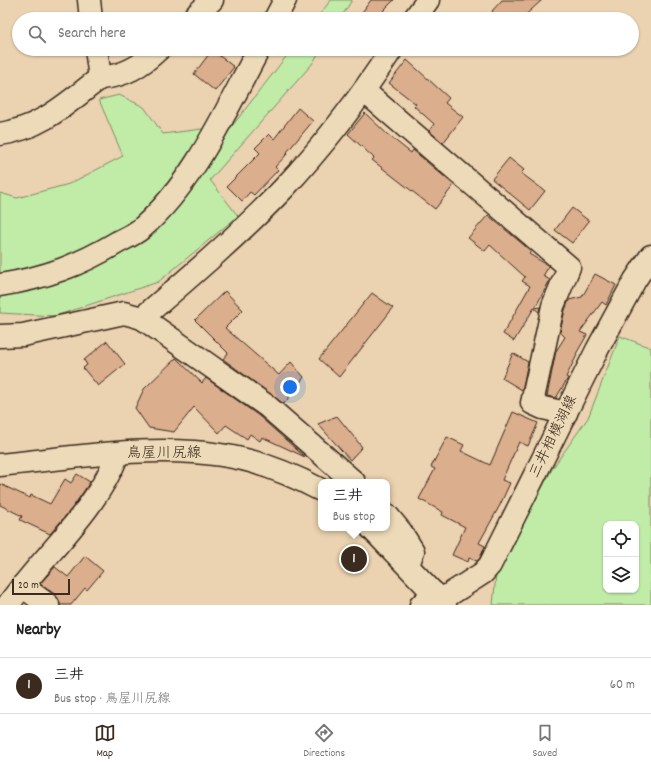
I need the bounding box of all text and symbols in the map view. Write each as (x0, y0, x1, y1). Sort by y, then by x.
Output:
search box (12, 12, 639, 56)
icon: search (26, 23, 48, 45)
text: Search here (58, 23, 126, 45)
your location (280, 377, 300, 397)
street label: 三井相模湖線 (524, 392, 584, 482)
street label: 鳥屋川尻線 (126, 443, 202, 465)
popup (318, 479, 390, 531)
text: 三井 (333, 486, 363, 508)
text: Bus stop (333, 508, 375, 527)
map controls (603, 521, 639, 593)
button: locate (603, 521, 639, 557)
pin: 1 (341, 544, 367, 574)
button: layers (603, 557, 639, 593)
scale bar (12, 577, 70, 596)
text: 20 m (18, 578, 39, 594)
text: Nearby (16, 619, 60, 643)
text: 三井 (54, 665, 84, 687)
text: 1 (28, 676, 30, 695)
text: 60 m (610, 676, 635, 695)
text: Bus stop · 鳥屋川尻線 (54, 690, 170, 709)
tab: Map (94, 722, 116, 762)
tab: Directions (303, 722, 345, 762)
tab: Saved (533, 722, 557, 762)

